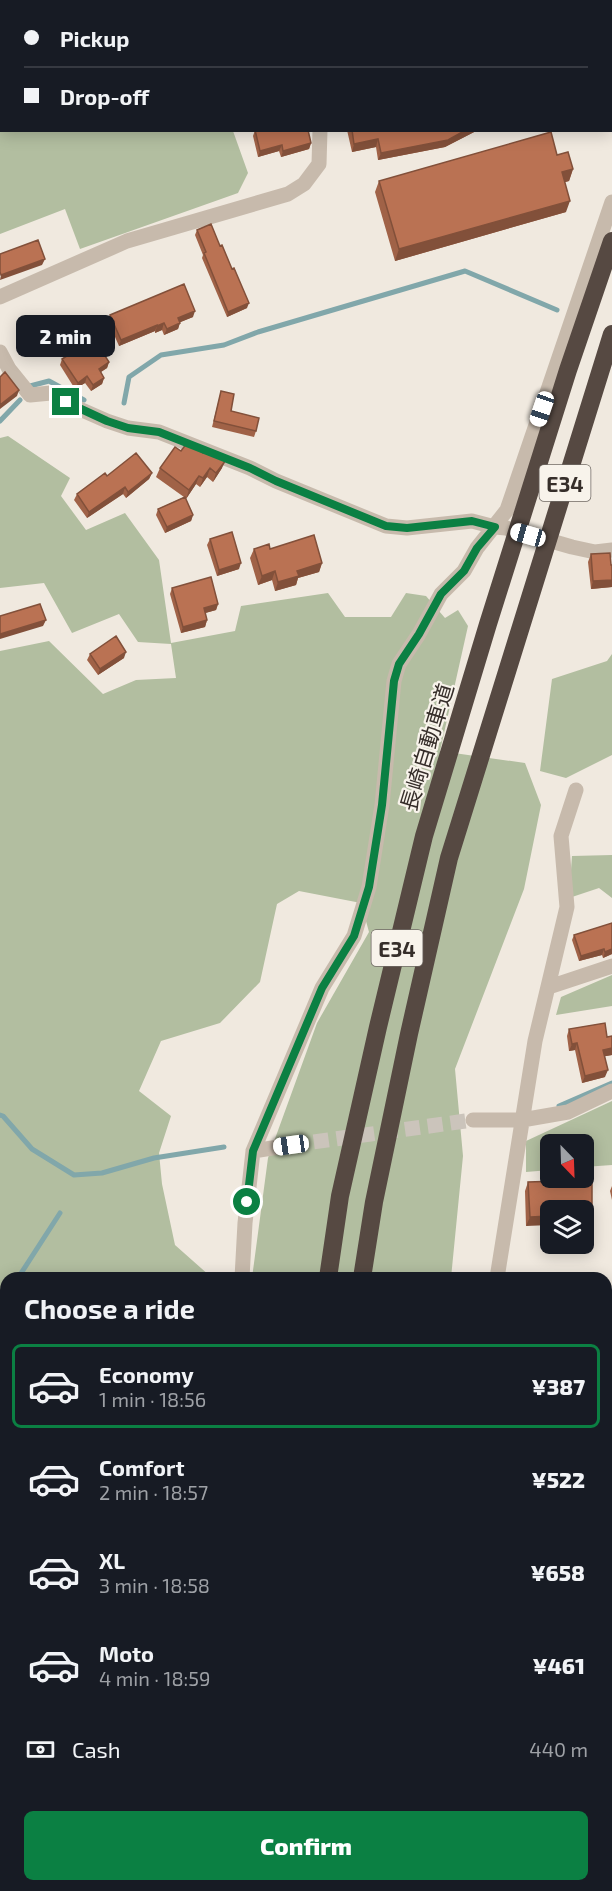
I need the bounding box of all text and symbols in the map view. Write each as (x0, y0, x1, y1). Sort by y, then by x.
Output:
text: Pickup (60, 25, 129, 51)
text: Drop-off (60, 83, 149, 109)
callout: 2 min (16, 315, 116, 357)
text: 2 min (40, 324, 91, 348)
route end (52, 388, 79, 415)
car (528, 389, 556, 429)
road number: E34 (540, 465, 590, 501)
car (508, 521, 548, 549)
street label: 長崎自動車道 (394, 680, 458, 814)
road number: E34 (372, 930, 422, 966)
car (272, 1134, 310, 1156)
north arrow (540, 1134, 594, 1188)
map controls (540, 1134, 594, 1254)
route start (233, 1188, 260, 1215)
button: layers (540, 1200, 594, 1254)
text: Choose a ride (24, 1292, 195, 1324)
icon: car (27, 1359, 81, 1413)
text: Economy (99, 1361, 194, 1387)
text: ¥387 (532, 1373, 585, 1399)
text: 1 min · 18:56 (99, 1387, 206, 1411)
icon: car (27, 1452, 81, 1506)
text: Comfort (99, 1454, 184, 1480)
text: ¥522 (531, 1466, 585, 1492)
text: 2 min · 18:57 (99, 1480, 208, 1504)
icon: car (27, 1545, 81, 1599)
text: XL (99, 1547, 125, 1573)
text: ¥658 (530, 1559, 585, 1585)
text: 3 min · 18:58 (99, 1573, 210, 1597)
icon: car (27, 1638, 81, 1692)
text: Moto (99, 1640, 154, 1666)
text: ¥461 (532, 1652, 585, 1678)
text: 4 min · 18:59 (99, 1666, 210, 1690)
icon: cash (24, 1733, 57, 1766)
text: Cash (72, 1736, 121, 1762)
text: 440 m (529, 1737, 588, 1761)
button: Confirm (24, 1811, 588, 1880)

